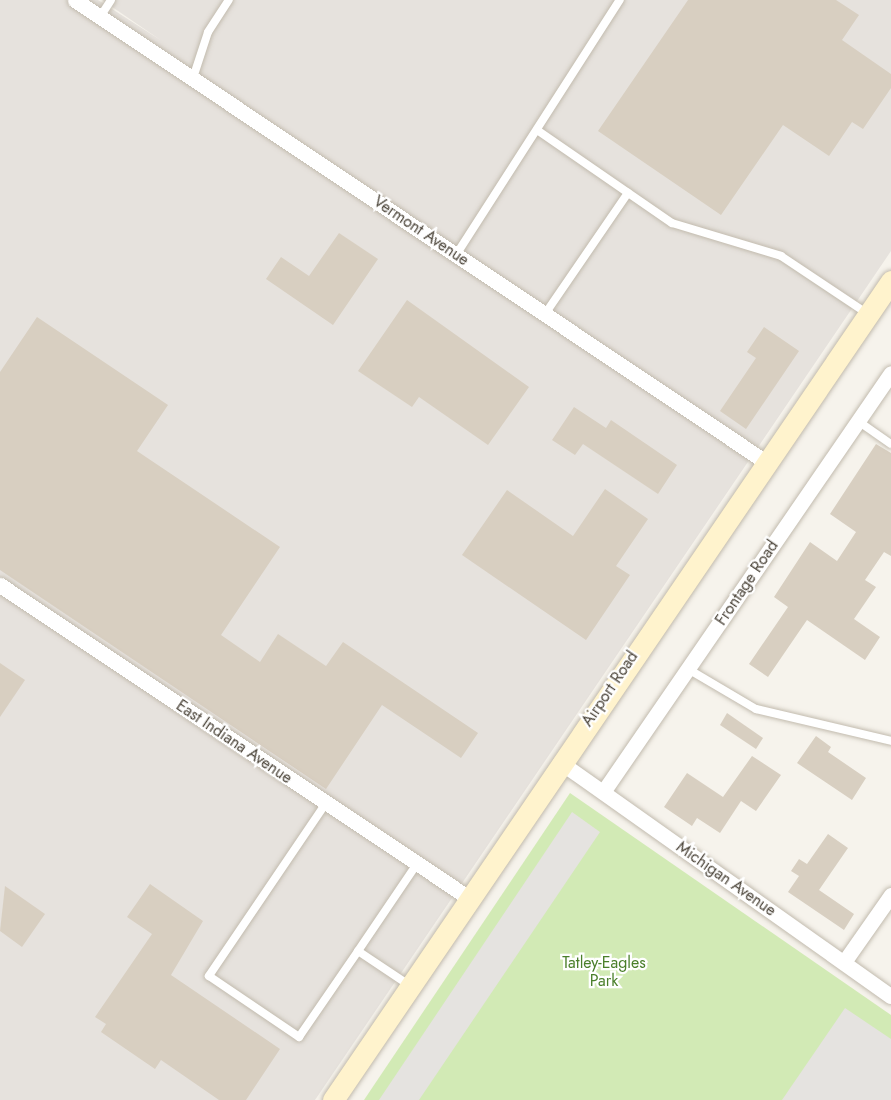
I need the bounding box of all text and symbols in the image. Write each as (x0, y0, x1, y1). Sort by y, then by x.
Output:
street label: Vermont Avenue (370, 192, 472, 270)
street label: Frontage Road (712, 537, 782, 629)
street label: Airport Road (578, 648, 642, 730)
street label: East Indiana Avenue (172, 696, 296, 788)
street label: Michigan Avenue (672, 838, 780, 920)
park label: Tatley-Eagles Park (562, 953, 646, 991)

